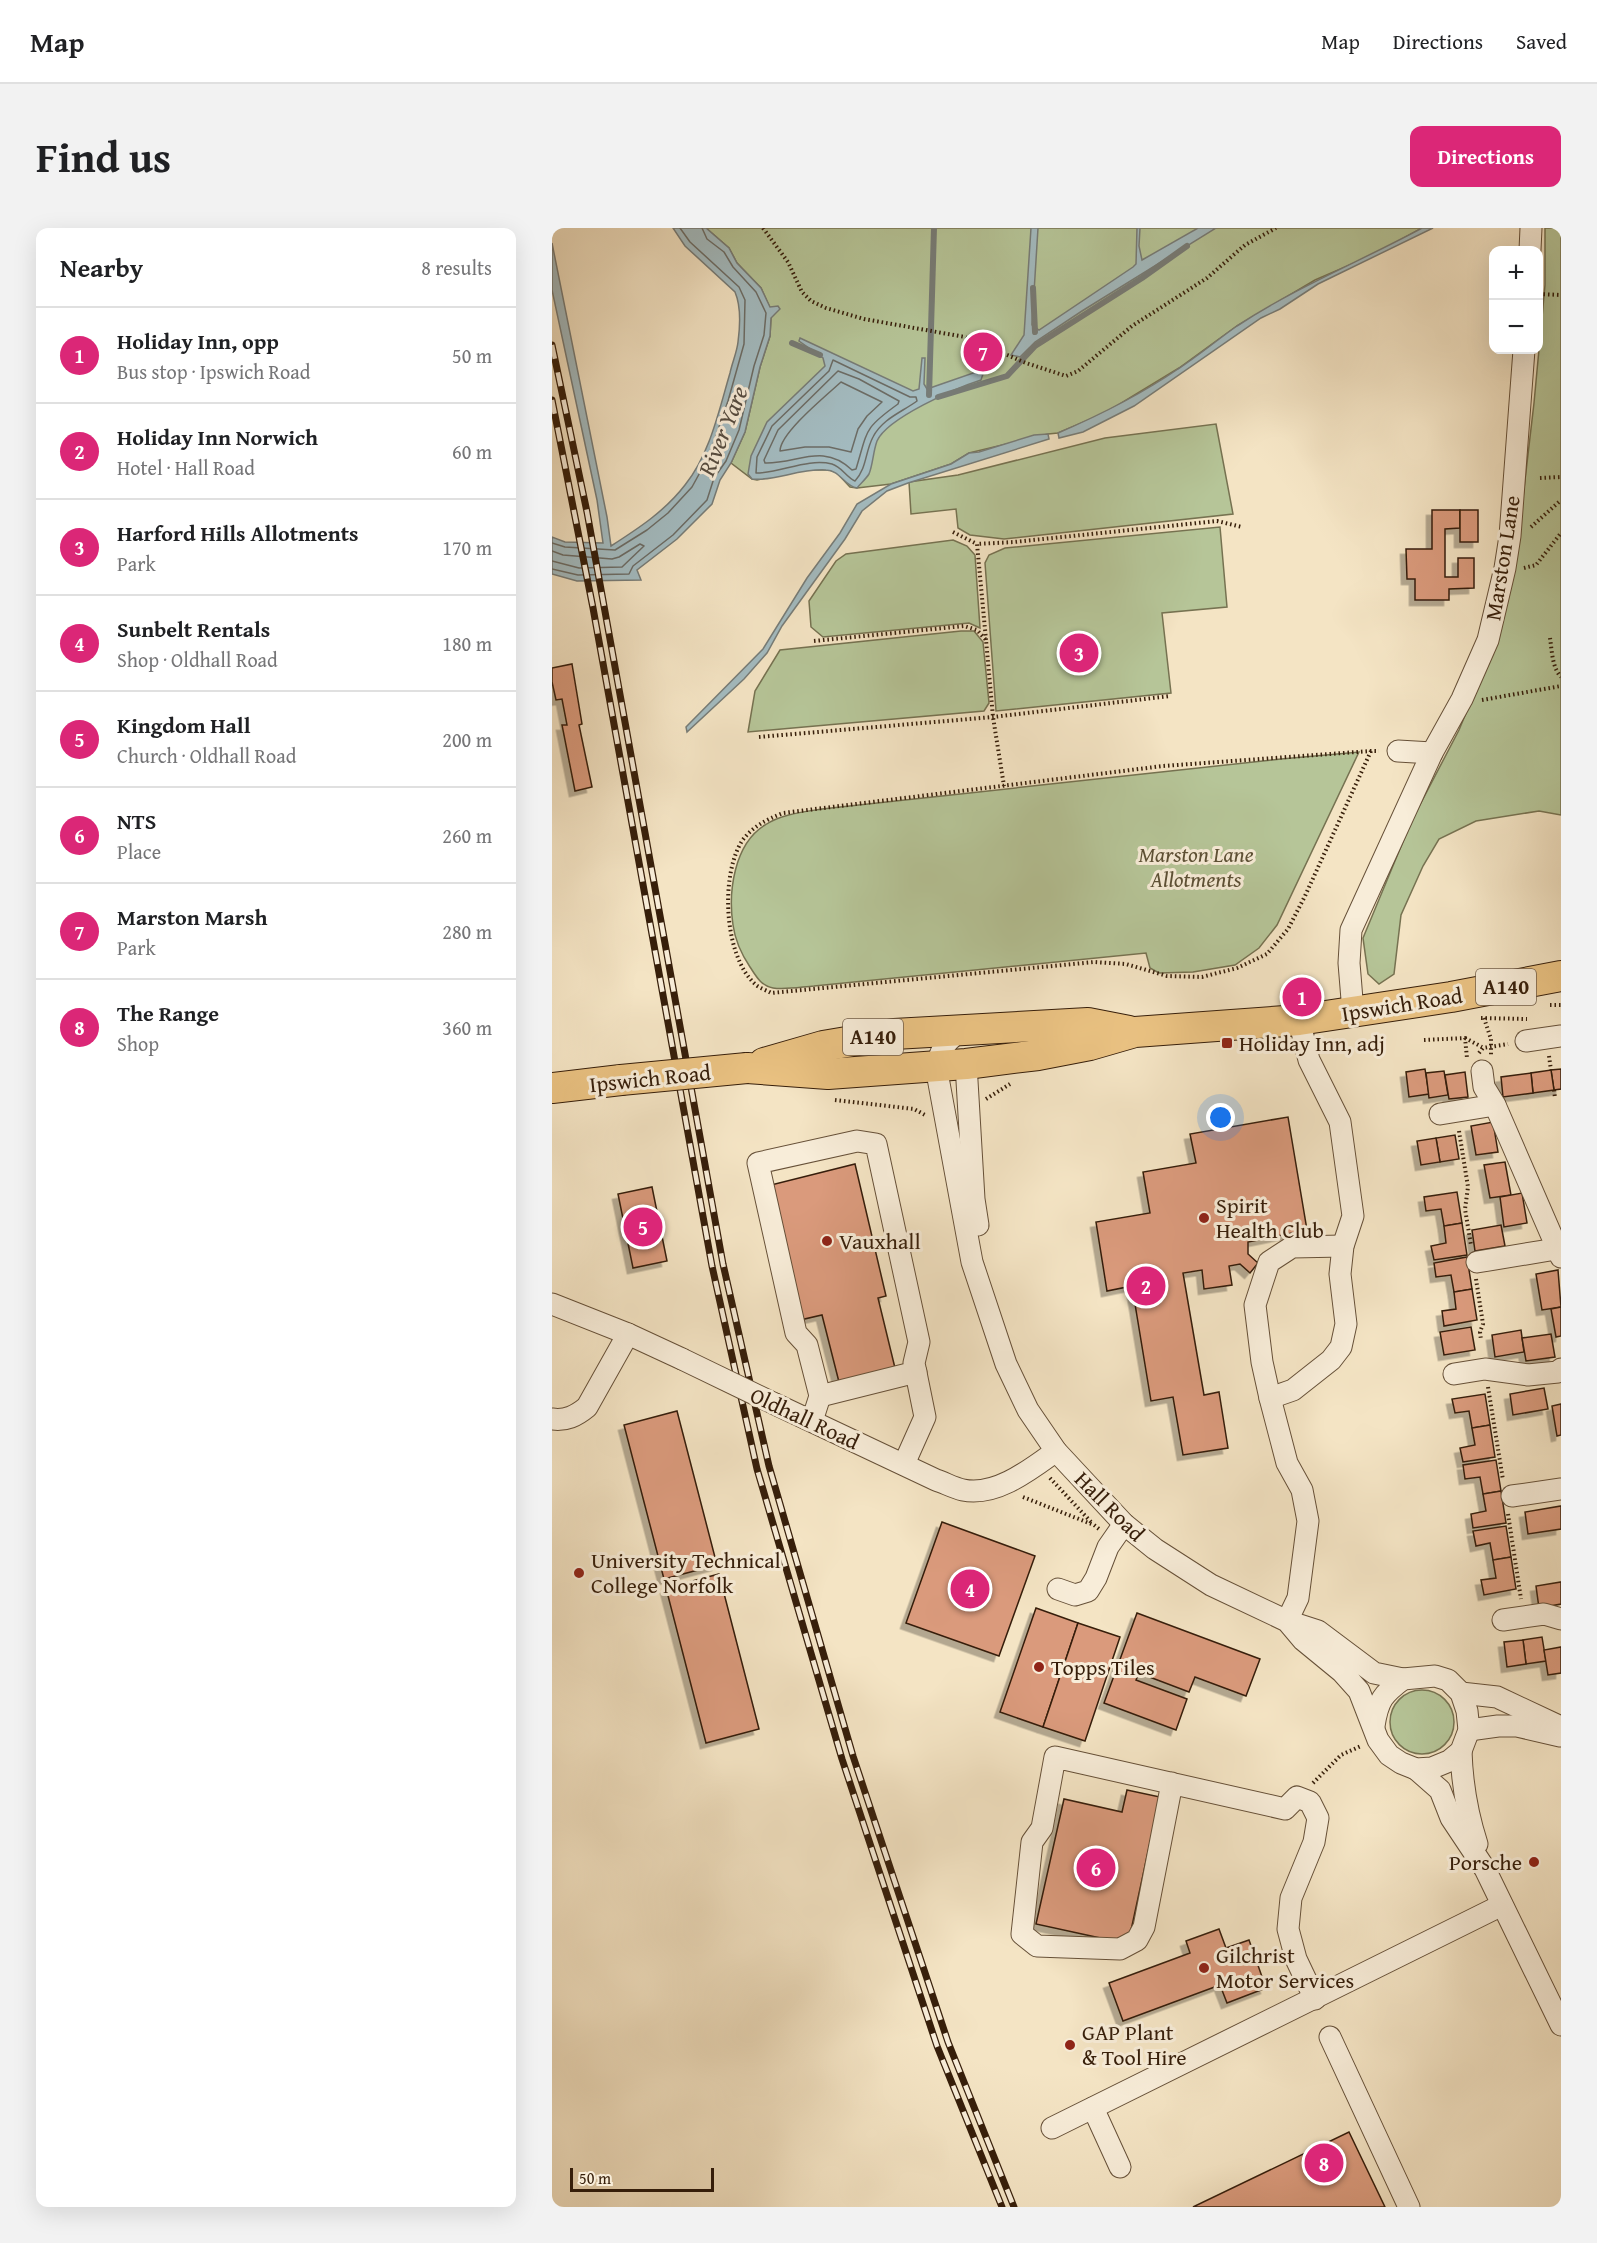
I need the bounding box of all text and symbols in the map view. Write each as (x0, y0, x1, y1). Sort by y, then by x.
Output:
text: Map (30, 21, 84, 62)
text: Map (1321, 26, 1360, 57)
text: Directions (1393, 26, 1483, 57)
text: Saved (1516, 26, 1567, 57)
text: Find us (36, 126, 171, 187)
button: Directions (1410, 126, 1561, 187)
map controls (1489, 246, 1543, 354)
button: + (1489, 246, 1543, 300)
text: Nearby (60, 248, 143, 287)
text: 8 results (421, 253, 492, 282)
button: − (1489, 300, 1543, 354)
text: Holiday Inn, opp (117, 325, 279, 357)
pin: 7 (964, 330, 1002, 374)
text: 1 (74, 341, 85, 370)
text: 50 m (452, 341, 492, 370)
text: Bus stop · Ipswich Road (117, 357, 310, 386)
water label: River Yare (688, 380, 757, 482)
text: Holiday Inn Norwich (117, 421, 318, 453)
text: 2 (74, 437, 85, 466)
text: 60 m (452, 437, 492, 466)
text: Hotel · Hall Road (117, 453, 255, 482)
street label: Marston Lane (1476, 493, 1528, 623)
text: Harford Hills Allotments (117, 517, 359, 549)
text: 3 (74, 533, 85, 562)
text: 170 m (442, 533, 492, 562)
text: Park (117, 549, 156, 578)
text: Sunbelt Rentals (117, 613, 270, 645)
text: 4 (74, 629, 85, 658)
text: 180 m (442, 629, 492, 658)
pin: 3 (1060, 630, 1098, 676)
text: Shop · Oldhall Road (117, 645, 278, 674)
text: Kingdom Hall (117, 709, 251, 741)
text: 5 (74, 725, 85, 754)
text: 200 m (442, 725, 492, 754)
text: Church · Oldhall Road (117, 741, 296, 770)
text: NTS (117, 805, 156, 837)
text: 6 (74, 821, 85, 850)
text: 260 m (442, 821, 492, 850)
text: Place (117, 837, 161, 866)
park label: Marston Lane Allotments (1139, 838, 1254, 895)
text: Marston Marsh (117, 901, 267, 933)
text: 7 (74, 917, 85, 946)
text: 280 m (442, 917, 492, 946)
text: Park (117, 933, 156, 962)
road number: A140 (1476, 969, 1536, 1005)
pin: 1 (1282, 974, 1322, 1020)
street label: Ipswich Road (1339, 979, 1465, 1029)
text: The Range (117, 997, 219, 1029)
text: 8 (74, 1013, 85, 1042)
text: 360 m (442, 1013, 492, 1042)
road number: A140 (843, 1019, 903, 1055)
place label: Holiday Inn, adj (1239, 1027, 1385, 1059)
text: Shop (117, 1029, 159, 1058)
marker: Holiday Inn, adj (1220, 1036, 1234, 1050)
street label: Ipswich Road (588, 1056, 712, 1100)
your location (1206, 1103, 1235, 1132)
place label: Spirit Health Club (1216, 1189, 1324, 1246)
pin: 5 (624, 1204, 662, 1250)
marker: Spirit Health Club (1197, 1211, 1211, 1225)
place label: Vauxhall (839, 1225, 921, 1257)
marker: Vauxhall (820, 1234, 834, 1248)
pin: 2 (1126, 1264, 1166, 1308)
street label: Oldhall Road (745, 1379, 865, 1457)
street label: Hall Road (1067, 1463, 1153, 1549)
place label: University Technical College Norfolk (591, 1544, 781, 1601)
marker: University Technical College Norfolk (572, 1566, 586, 1580)
pin: 4 (950, 1566, 990, 1612)
place label: Topps Tiles (1051, 1651, 1155, 1683)
marker: Topps Tiles (1032, 1660, 1046, 1674)
pin: 6 (1076, 1846, 1116, 1890)
place label: Porsche (1449, 1846, 1522, 1878)
marker: Porsche (1527, 1855, 1541, 1869)
place label: Gilchrist Motor Services (1216, 1939, 1354, 1996)
marker: Gilchrist Motor Services (1197, 1961, 1211, 1975)
place label: GAP Plant & Tool Hire (1082, 2016, 1187, 2073)
marker: GAP Plant & Tool Hire (1063, 2038, 1077, 2052)
pin: 8 (1304, 2140, 1344, 2186)
scale bar (570, 2165, 714, 2192)
text: 50 m (579, 2166, 611, 2190)

